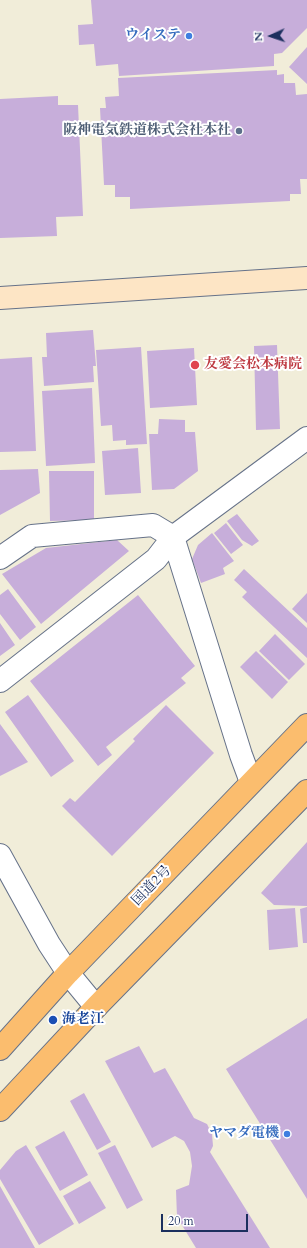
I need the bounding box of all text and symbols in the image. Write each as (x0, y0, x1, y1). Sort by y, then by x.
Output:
north arrow (251, 16, 291, 56)
place label: ウイステ (125, 28, 181, 44)
marker: ウイステ (184, 31, 194, 41)
text: N (251, 32, 266, 42)
place label: 阪神電気鉄道株式会社本社 (63, 123, 231, 139)
marker: 阪神電気鉄道株式会社本社 (234, 126, 244, 136)
place label: 友愛会松本病院 (204, 357, 302, 373)
marker: 友愛会松本病院 (189, 359, 201, 371)
street label: 国道2号 (129, 862, 175, 910)
place label: 海老江 (62, 1012, 104, 1028)
marker: 海老江 (47, 1014, 59, 1026)
place label: ヤマダ電機 (209, 1126, 279, 1142)
marker: ヤマダ電機 (282, 1129, 292, 1139)
scale bar (163, 1206, 250, 1232)
text: 20 m (168, 1213, 194, 1229)

